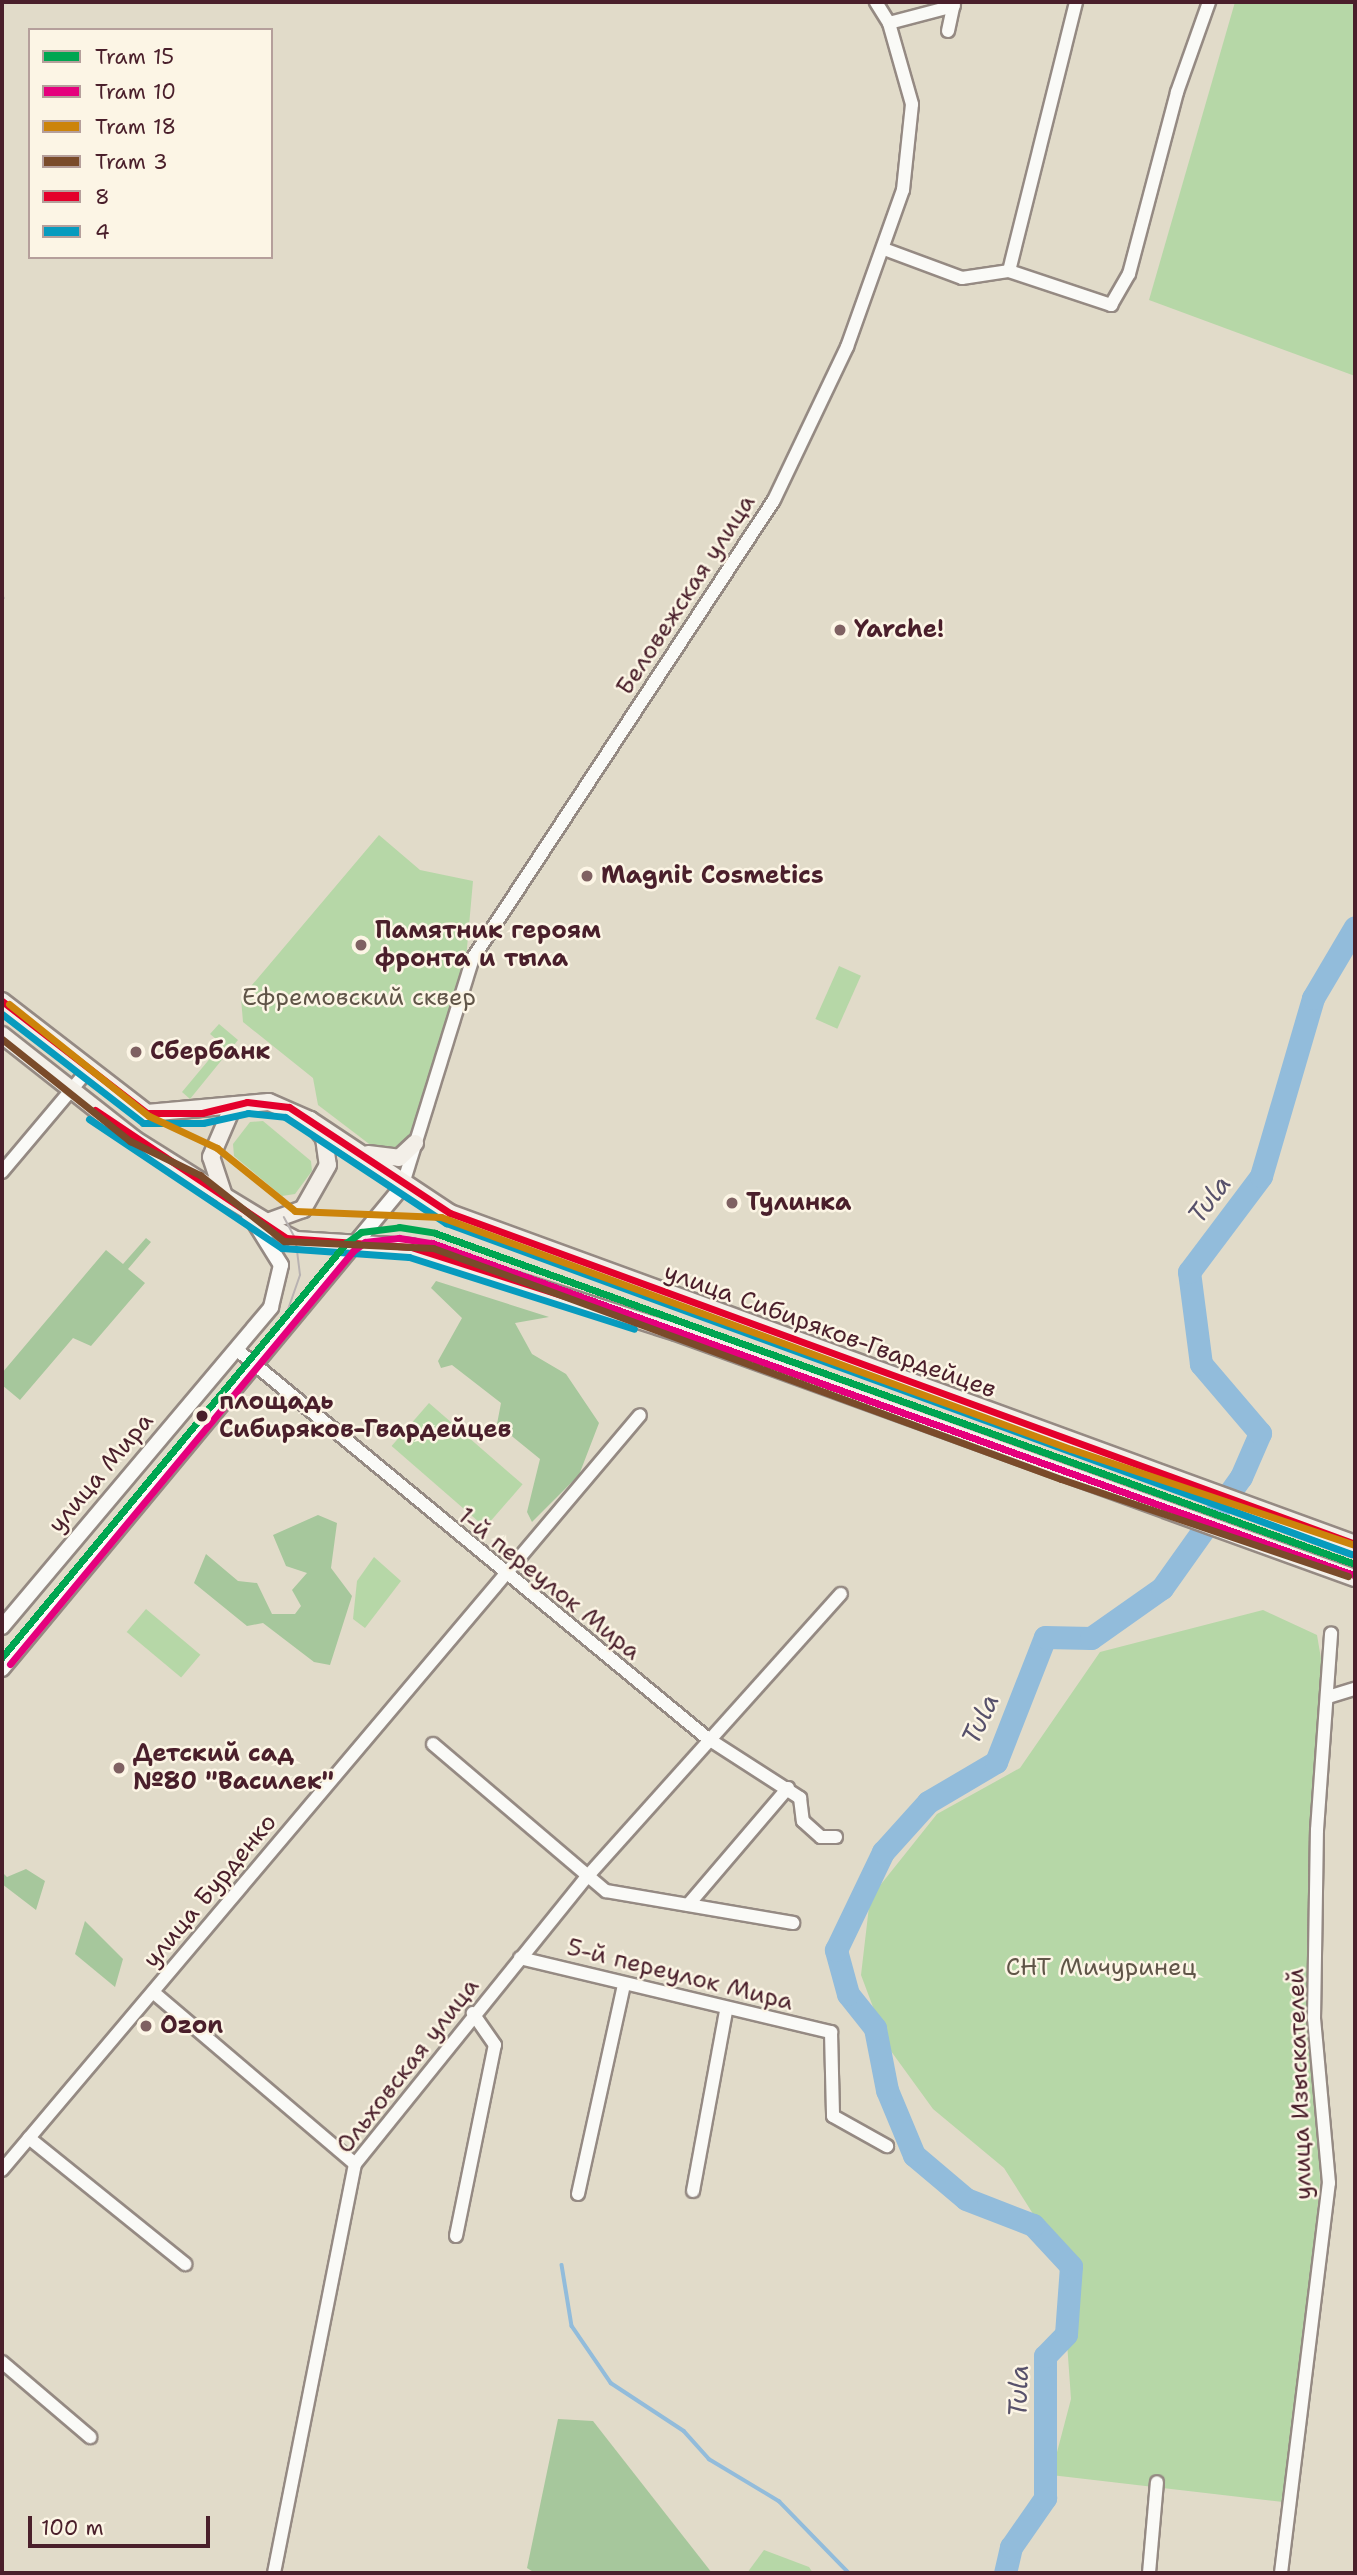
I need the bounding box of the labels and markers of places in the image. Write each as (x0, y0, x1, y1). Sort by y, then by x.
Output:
place label: Yarche! (854, 616, 944, 644)
marker: Yarche! (832, 622, 848, 638)
place label: Magnit Cosmetics (601, 862, 824, 890)
marker: Magnit Cosmetics (579, 868, 595, 884)
place label: Памятник героям фронта и тыла (375, 917, 601, 973)
marker: Памятник героям фронта и тыла (353, 937, 369, 953)
place label: Сбербанк (150, 1038, 270, 1066)
marker: Сбербанк (128, 1044, 144, 1060)
place label: Тулинка (746, 1189, 851, 1217)
marker: Тулинка (724, 1195, 740, 1211)
place label: площадь Сибиряков-Гвардейцев (219, 1388, 511, 1444)
marker: площадь Сибиряков-Гвардейцев (191, 1405, 213, 1427)
place label: Детский сад №80 "Василек" (133, 1740, 334, 1796)
marker: Детский сад №80 "Василек" (111, 1760, 127, 1776)
place label: Ozon (160, 2012, 223, 2040)
marker: Ozon (138, 2018, 154, 2034)

